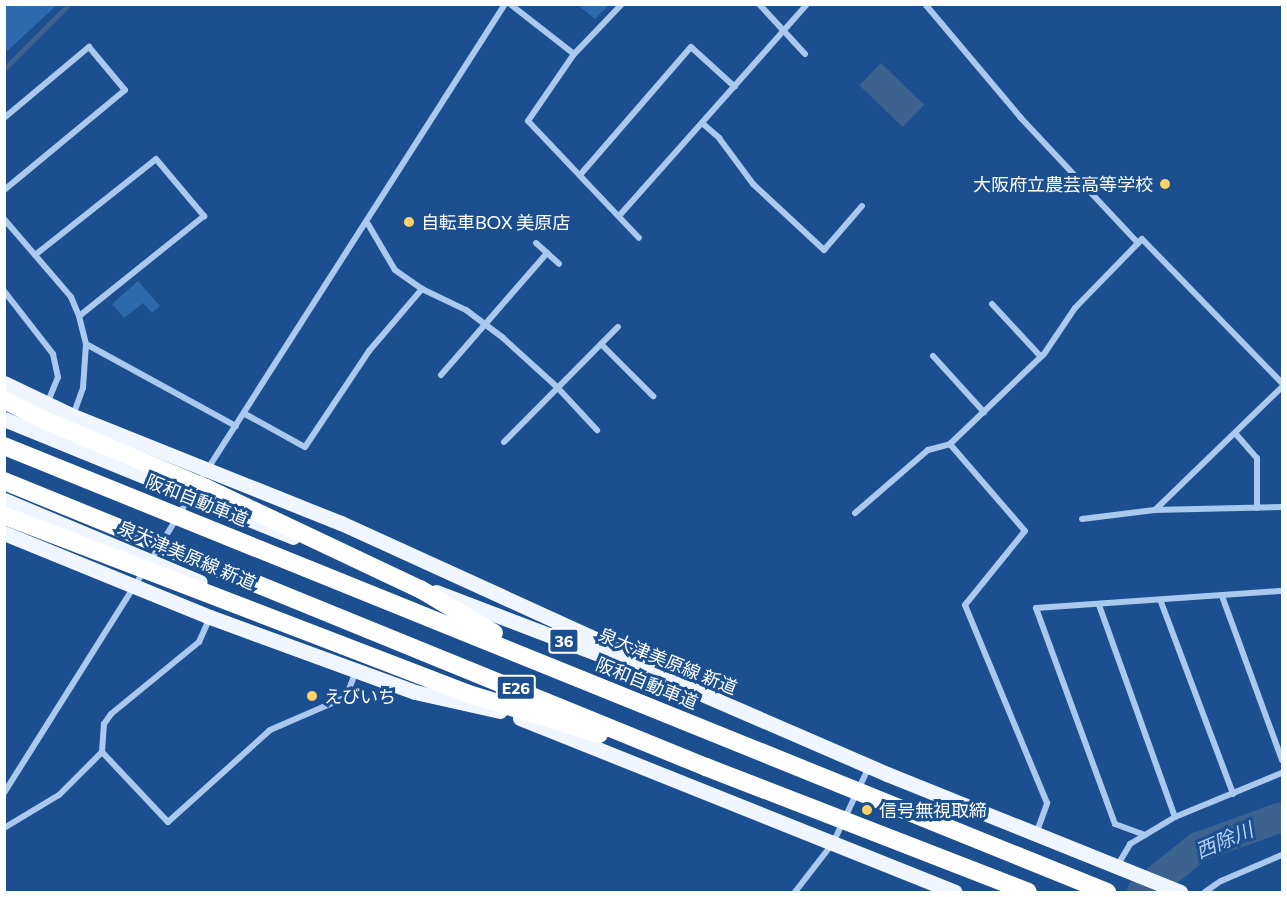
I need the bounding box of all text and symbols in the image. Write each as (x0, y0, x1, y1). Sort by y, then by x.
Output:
place label: 大阪府立農芸高等学校 (973, 173, 1153, 195)
marker: 大阪府立農芸高等学校 (1158, 177, 1172, 191)
place label: 自転車BOX 美原店 (421, 211, 570, 233)
marker: 自転車BOX 美原店 (402, 215, 416, 229)
street label: 阪和自動車道 (143, 470, 251, 530)
street label: 泉大津美原線 新道 (115, 516, 259, 594)
street label: 泉大津美原線 新道 (596, 623, 740, 699)
road number: 36 (548, 628, 580, 654)
street label: 阪和自動車道 (593, 653, 701, 713)
road number: E26 (495, 675, 537, 701)
place label: えびいち (324, 685, 396, 707)
marker: えびいち (305, 689, 319, 703)
place label: 信号無視取締 (879, 799, 987, 821)
marker: 信号無視取締 (860, 803, 874, 817)
water label: 西除川 (1192, 817, 1256, 863)

